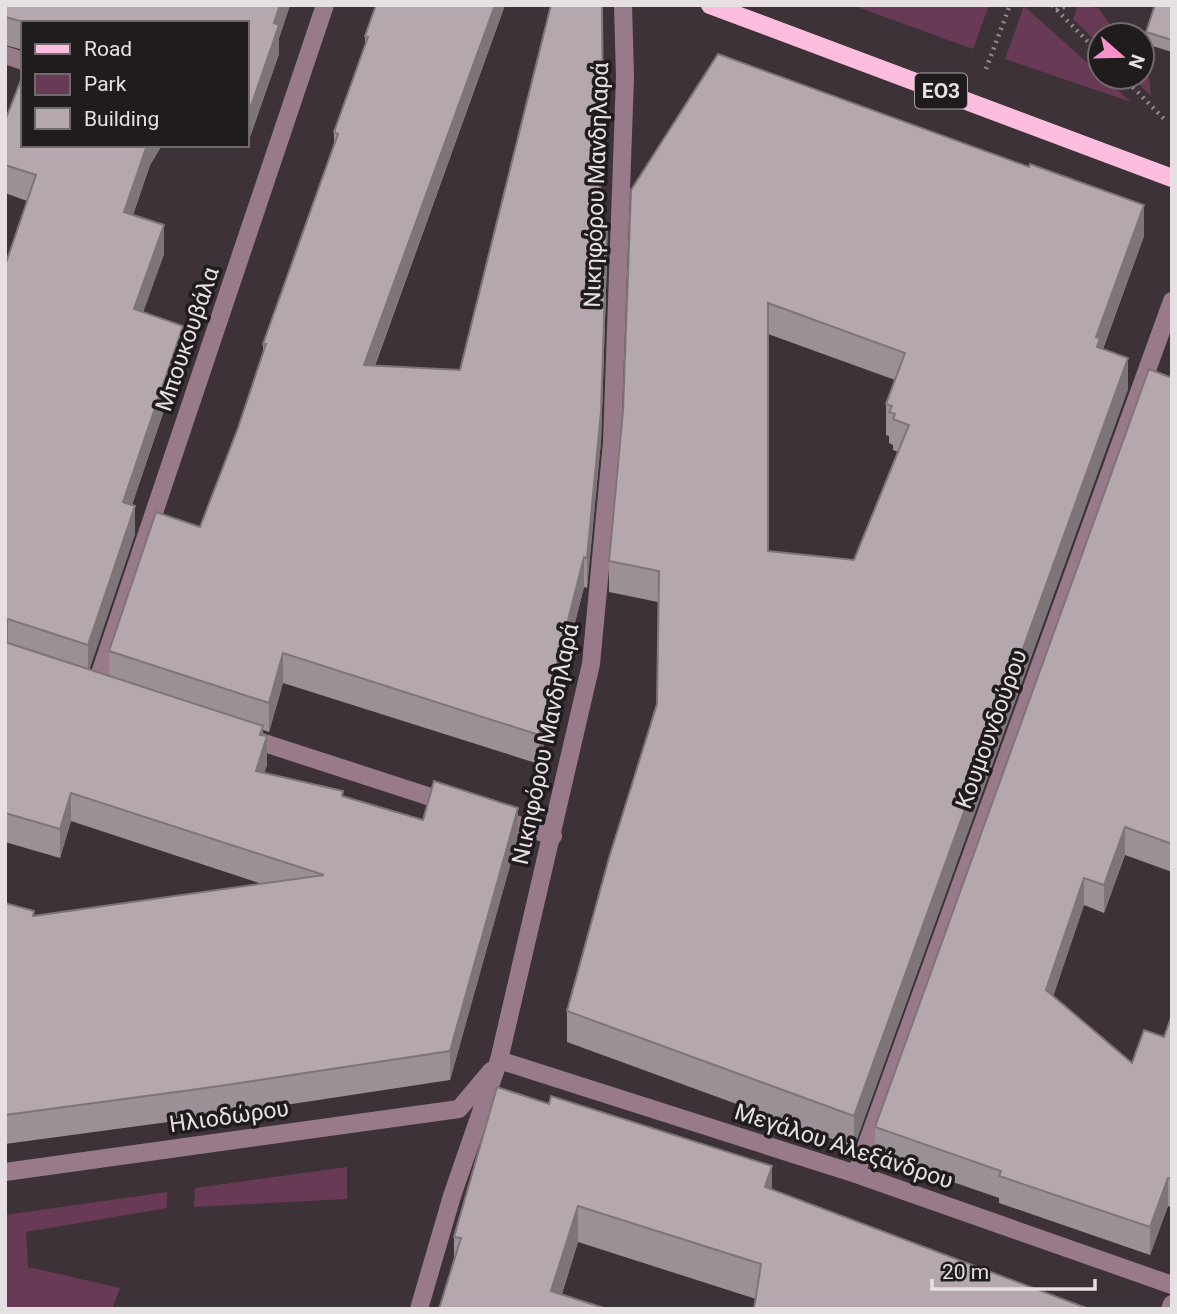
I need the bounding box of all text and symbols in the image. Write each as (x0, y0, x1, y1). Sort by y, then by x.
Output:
legend (21, 21, 248, 147)
north arrow (1086, 21, 1156, 91)
text: Road (84, 37, 132, 61)
text: N (1123, 51, 1150, 72)
street label: Νικηφόρου Μανδηλαρά (579, 62, 614, 308)
text: Park (84, 72, 127, 96)
road number: ΕΟ3 (915, 74, 967, 108)
text: Building (84, 107, 159, 131)
street label: Μπουκουβάλα (150, 264, 225, 415)
street label: Νικηφόρου Μανδηλαρά (507, 621, 584, 867)
street label: Κουμουνδούρου (950, 646, 1033, 812)
street label: Ηλιοδώρου (168, 1095, 291, 1138)
street label: Μεγάλου Αλεξάνδρου (731, 1098, 956, 1195)
scale bar (932, 1248, 1095, 1292)
text: 20 m (942, 1260, 989, 1284)

